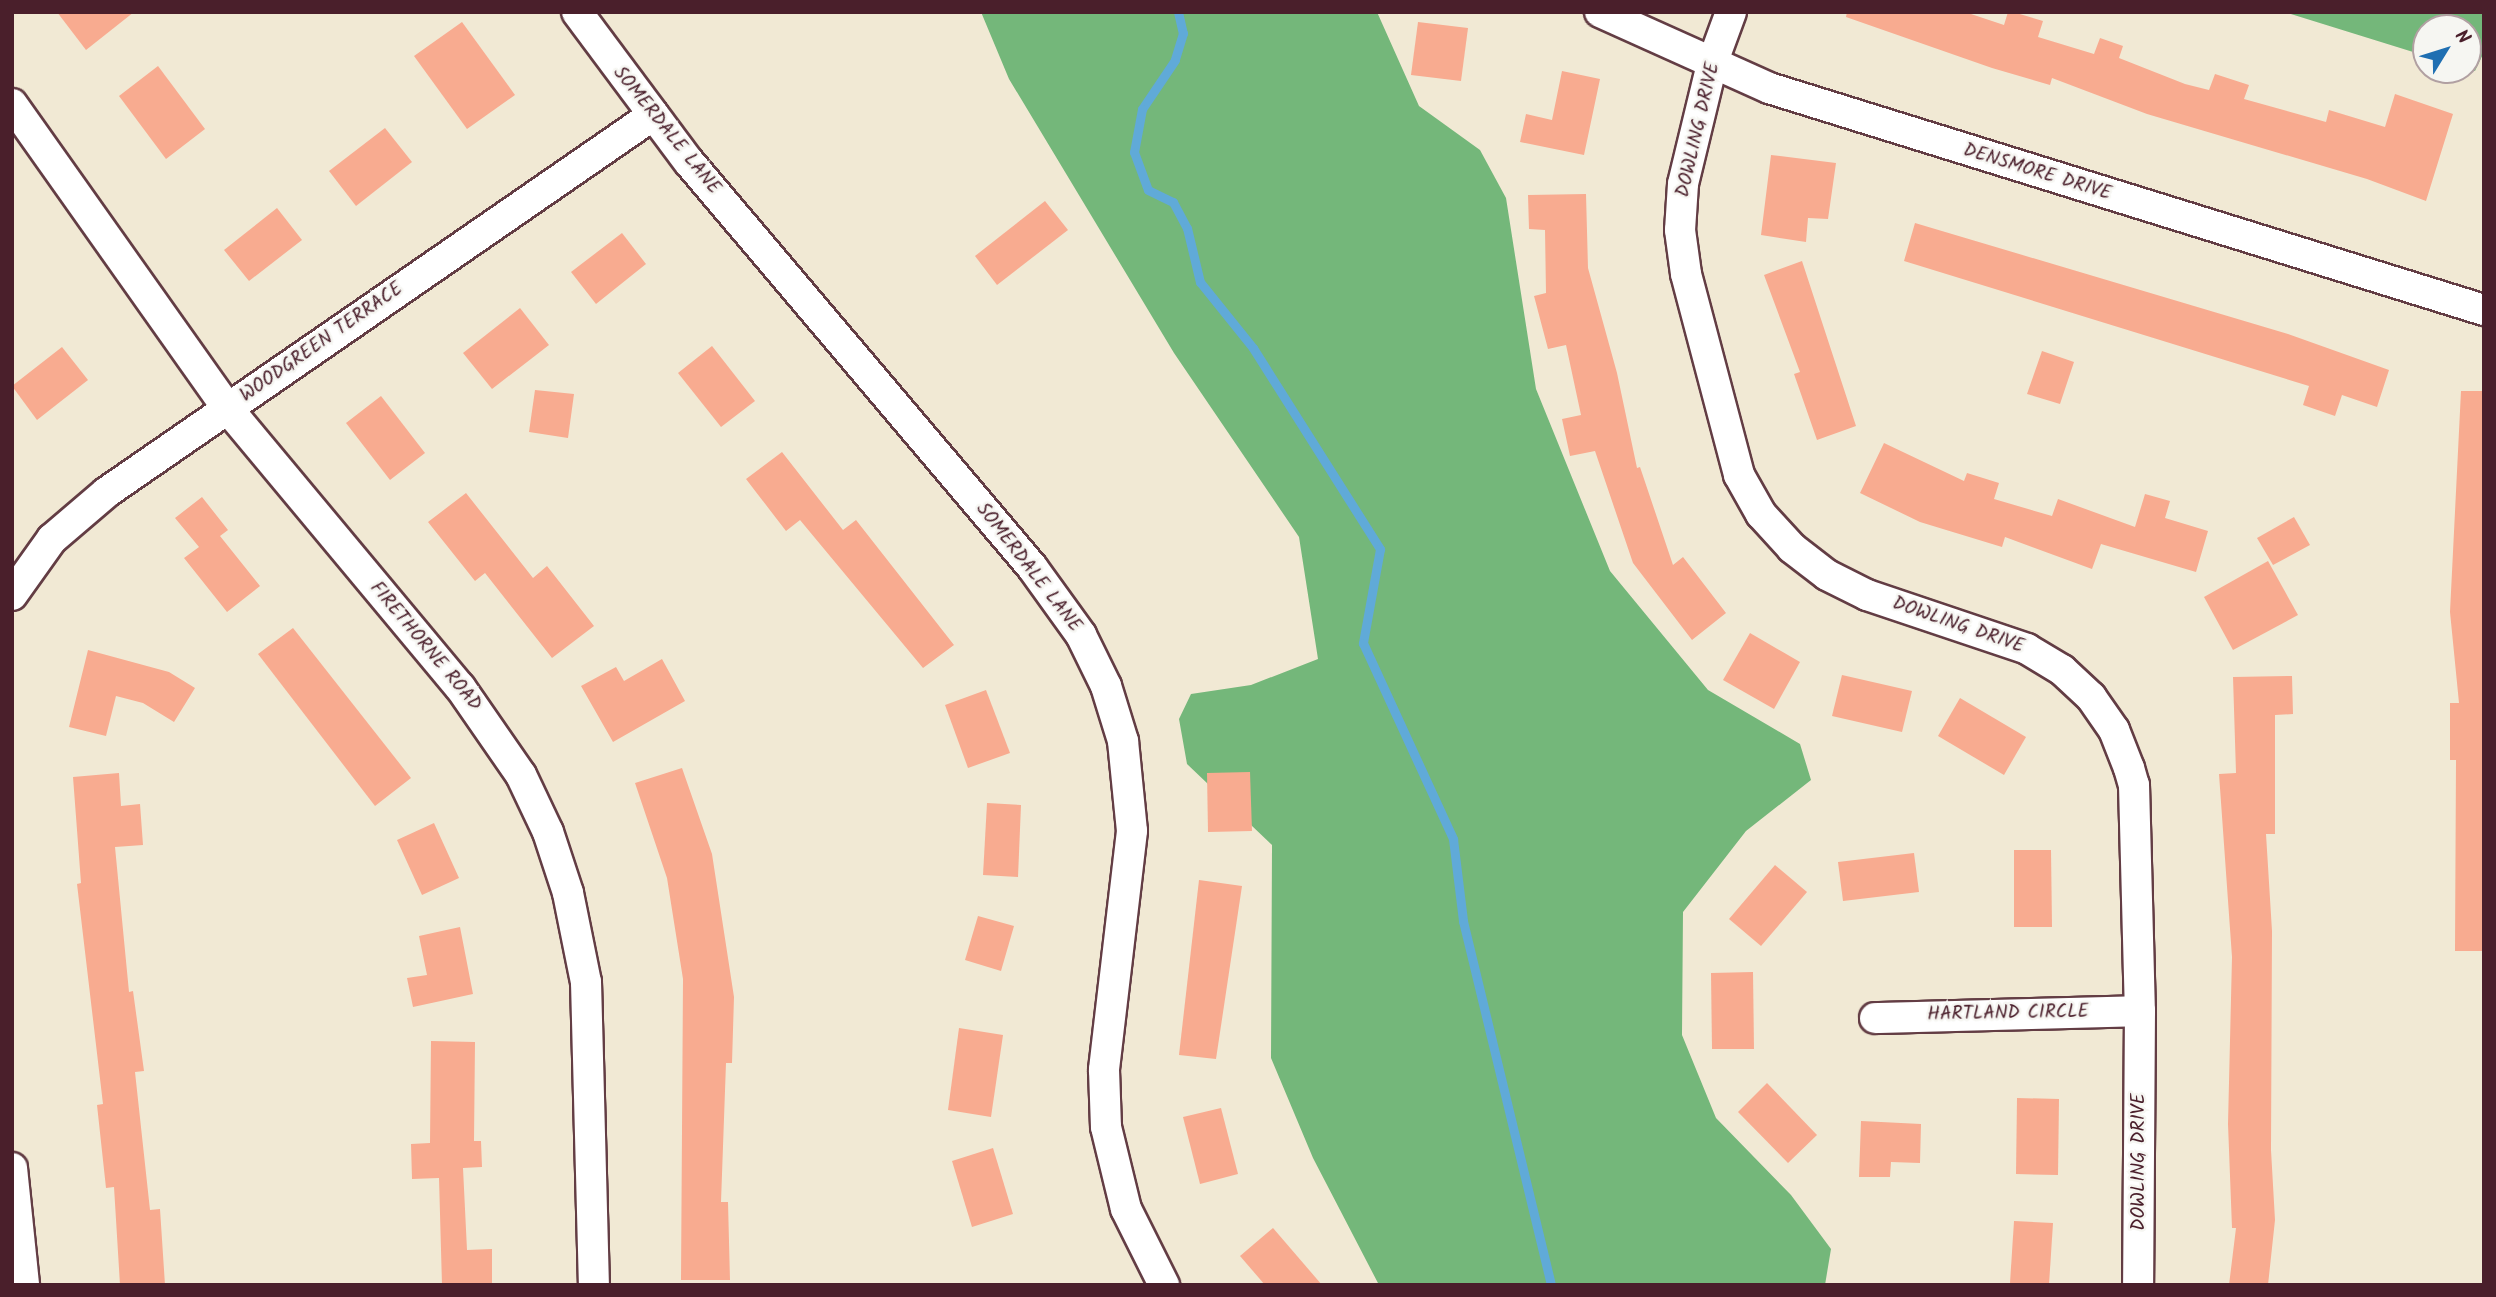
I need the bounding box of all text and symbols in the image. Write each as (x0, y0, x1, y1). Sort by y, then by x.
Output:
north arrow (2412, 14, 2482, 84)
text: N (2446, 23, 2477, 51)
street label: DOWLING DRIVE (1672, 60, 1726, 200)
street label: SOMERDALE LANE (608, 63, 724, 199)
street label: DENSMORE DRIVE (1960, 140, 2114, 206)
street label: WOODGREEN TERRACE (236, 278, 408, 408)
street label: SOMERDALE LANE (970, 499, 1086, 637)
street label: FIRETHORNE ROAD (364, 578, 486, 716)
street label: DOWLING DRIVE (1889, 593, 2027, 659)
street label: HARTLAND CIRCLE (1927, 1001, 2089, 1027)
street label: DOWLING DRIVE (2129, 1093, 2151, 1231)

